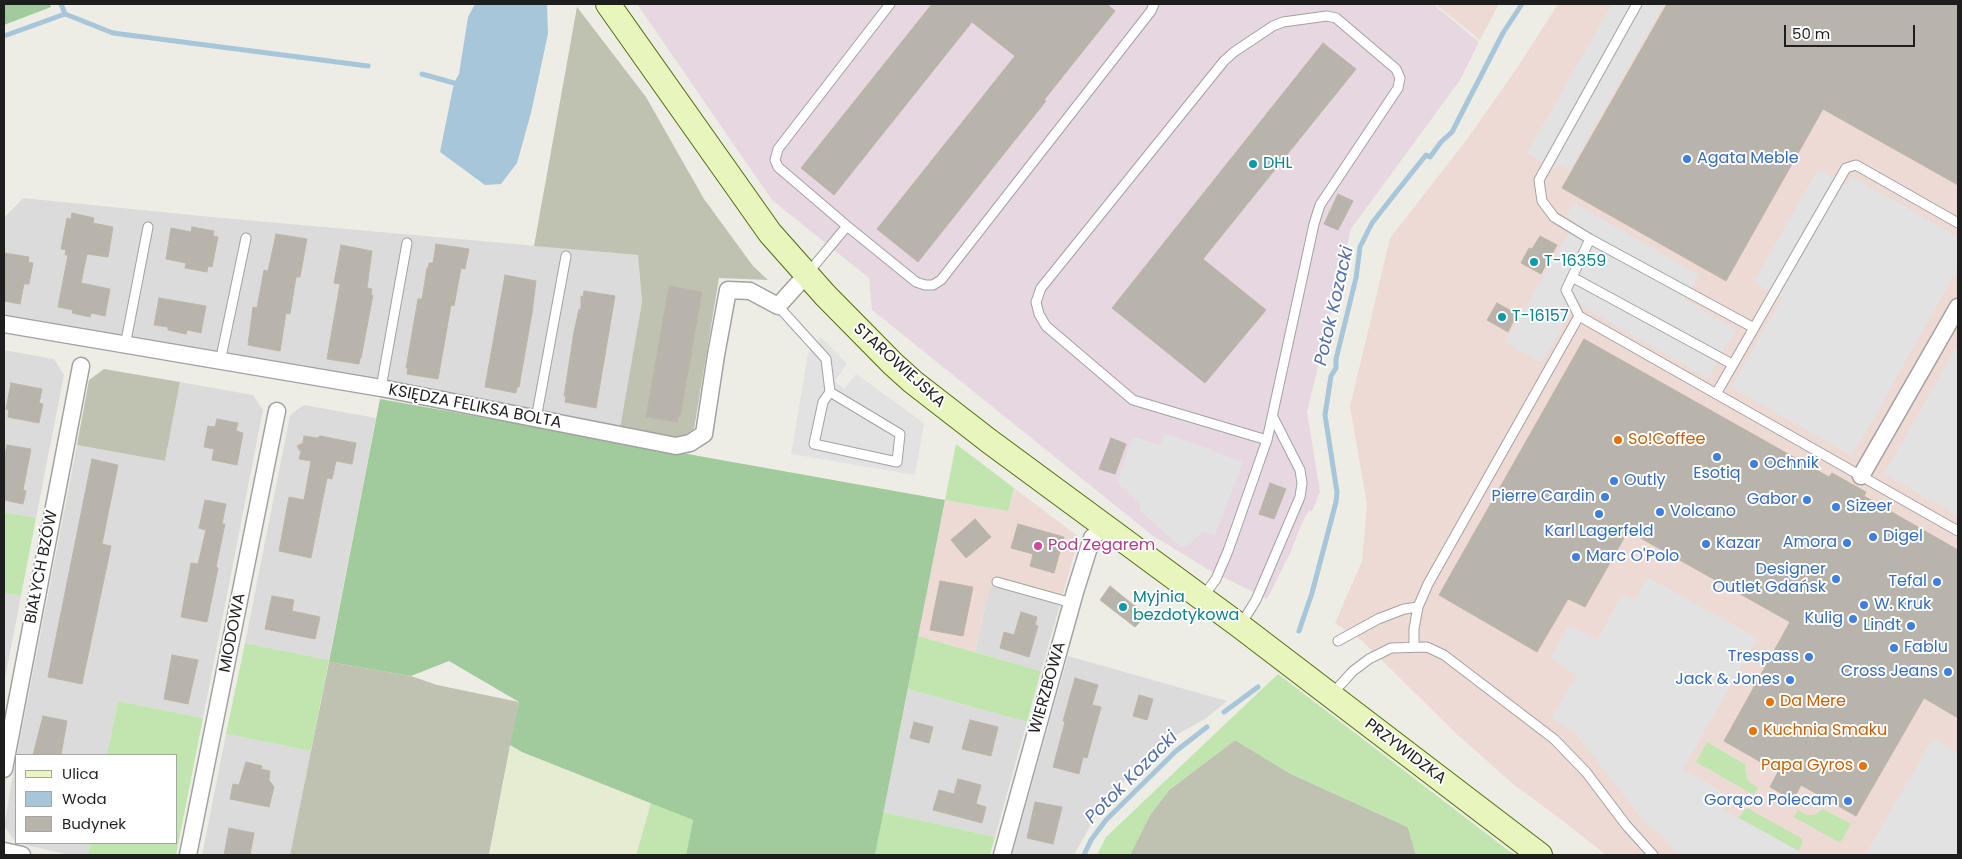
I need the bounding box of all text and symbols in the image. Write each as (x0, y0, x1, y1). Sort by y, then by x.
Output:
scale bar (1787, 15, 1918, 47)
text: 50 m (1792, 23, 1830, 44)
place label: Agata Meble (1697, 149, 1799, 169)
marker: Agata Meble (1681, 153, 1693, 165)
place label: DHL (1263, 154, 1292, 174)
marker: DHL (1247, 158, 1259, 170)
water label: Potok Kozacki (1311, 244, 1359, 368)
place label: T-16359 (1544, 252, 1606, 272)
marker: T-16359 (1528, 256, 1540, 268)
place label: T-16157 (1512, 307, 1569, 327)
marker: T-16157 (1496, 311, 1508, 323)
street label: STAROWIEJSKA (849, 320, 949, 412)
street label: KSIĘDZA FELIKSA BOLTA (387, 381, 563, 433)
place label: So!Coffee (1628, 430, 1705, 450)
marker: So!Coffee (1612, 434, 1624, 446)
marker: Esotiq (1711, 451, 1723, 463)
place label: Ochnik (1764, 454, 1819, 474)
marker: Ochnik (1748, 458, 1760, 470)
place label: Esotiq (1693, 464, 1741, 484)
place label: Outly (1624, 471, 1666, 491)
marker: Outly (1608, 475, 1620, 487)
place label: Pierre Cardin (1492, 487, 1595, 507)
place label: Gabor (1747, 490, 1797, 510)
marker: Pierre Cardin (1599, 491, 1611, 503)
marker: Gabor (1801, 494, 1813, 506)
place label: Sizeer (1846, 497, 1892, 517)
marker: Sizeer (1830, 501, 1842, 513)
place label: Volcano (1670, 502, 1736, 522)
marker: Volcano (1654, 506, 1666, 518)
marker: Karl Lagerfeld (1593, 508, 1605, 520)
street label: BIAŁYCH BZÓW (22, 509, 62, 625)
place label: Karl Lagerfeld (1545, 522, 1653, 542)
place label: Digel (1883, 527, 1923, 547)
marker: Digel (1867, 531, 1879, 543)
place label: Amora (1783, 533, 1837, 553)
place label: Kazar (1716, 534, 1760, 554)
place label: Pod Zegarem (1048, 536, 1155, 556)
marker: Amora (1841, 537, 1853, 549)
marker: Kazar (1700, 538, 1712, 550)
marker: Pod Zegarem (1032, 540, 1044, 552)
place label: Marc O'Polo (1586, 547, 1679, 567)
marker: Marc O'Polo (1570, 551, 1582, 563)
place label: Designer Outlet Gdańsk (1712, 560, 1826, 598)
place label: Tefal (1888, 572, 1927, 592)
marker: Designer Outlet Gdańsk (1830, 573, 1842, 585)
marker: Tefal (1931, 576, 1943, 588)
place label: Myjnia bezdotykowa (1133, 588, 1239, 626)
street label: MIODOWA (216, 592, 250, 674)
place label: W. Kruk (1874, 595, 1931, 615)
marker: W. Kruk (1858, 599, 1870, 611)
marker: Myjnia bezdotykowa (1117, 601, 1129, 613)
place label: Kulig (1804, 609, 1843, 629)
marker: Kulig (1847, 613, 1859, 625)
place label: Lindt (1863, 616, 1901, 636)
marker: Lindt (1905, 620, 1917, 632)
place label: Fablu (1904, 638, 1948, 658)
street label: WIERZBOWA (1026, 640, 1070, 736)
marker: Fablu (1888, 642, 1900, 654)
place label: Trespass (1728, 647, 1799, 667)
marker: Trespass (1803, 651, 1815, 663)
place label: Cross Jeans (1841, 662, 1938, 682)
marker: Cross Jeans (1942, 666, 1954, 678)
place label: Jack & Jones (1675, 670, 1780, 690)
marker: Jack & Jones (1784, 674, 1796, 686)
place label: Da Mere (1780, 692, 1846, 712)
marker: Da Mere (1764, 696, 1776, 708)
street label: PRZYWIDZKA (1361, 715, 1449, 789)
place label: Kuchnia Smaku (1763, 721, 1887, 741)
marker: Kuchnia Smaku (1747, 725, 1759, 737)
water label: Potok Kozacki (1081, 727, 1183, 829)
legend (15, 754, 178, 844)
place label: Papa Gyros (1761, 756, 1853, 776)
marker: Papa Gyros (1857, 760, 1869, 772)
text: Ulica (62, 763, 99, 784)
text: Woda (62, 788, 107, 809)
place label: Gorąco Polecam (1704, 791, 1838, 811)
marker: Gorąco Polecam (1842, 795, 1854, 807)
text: Budynek (62, 813, 126, 834)

